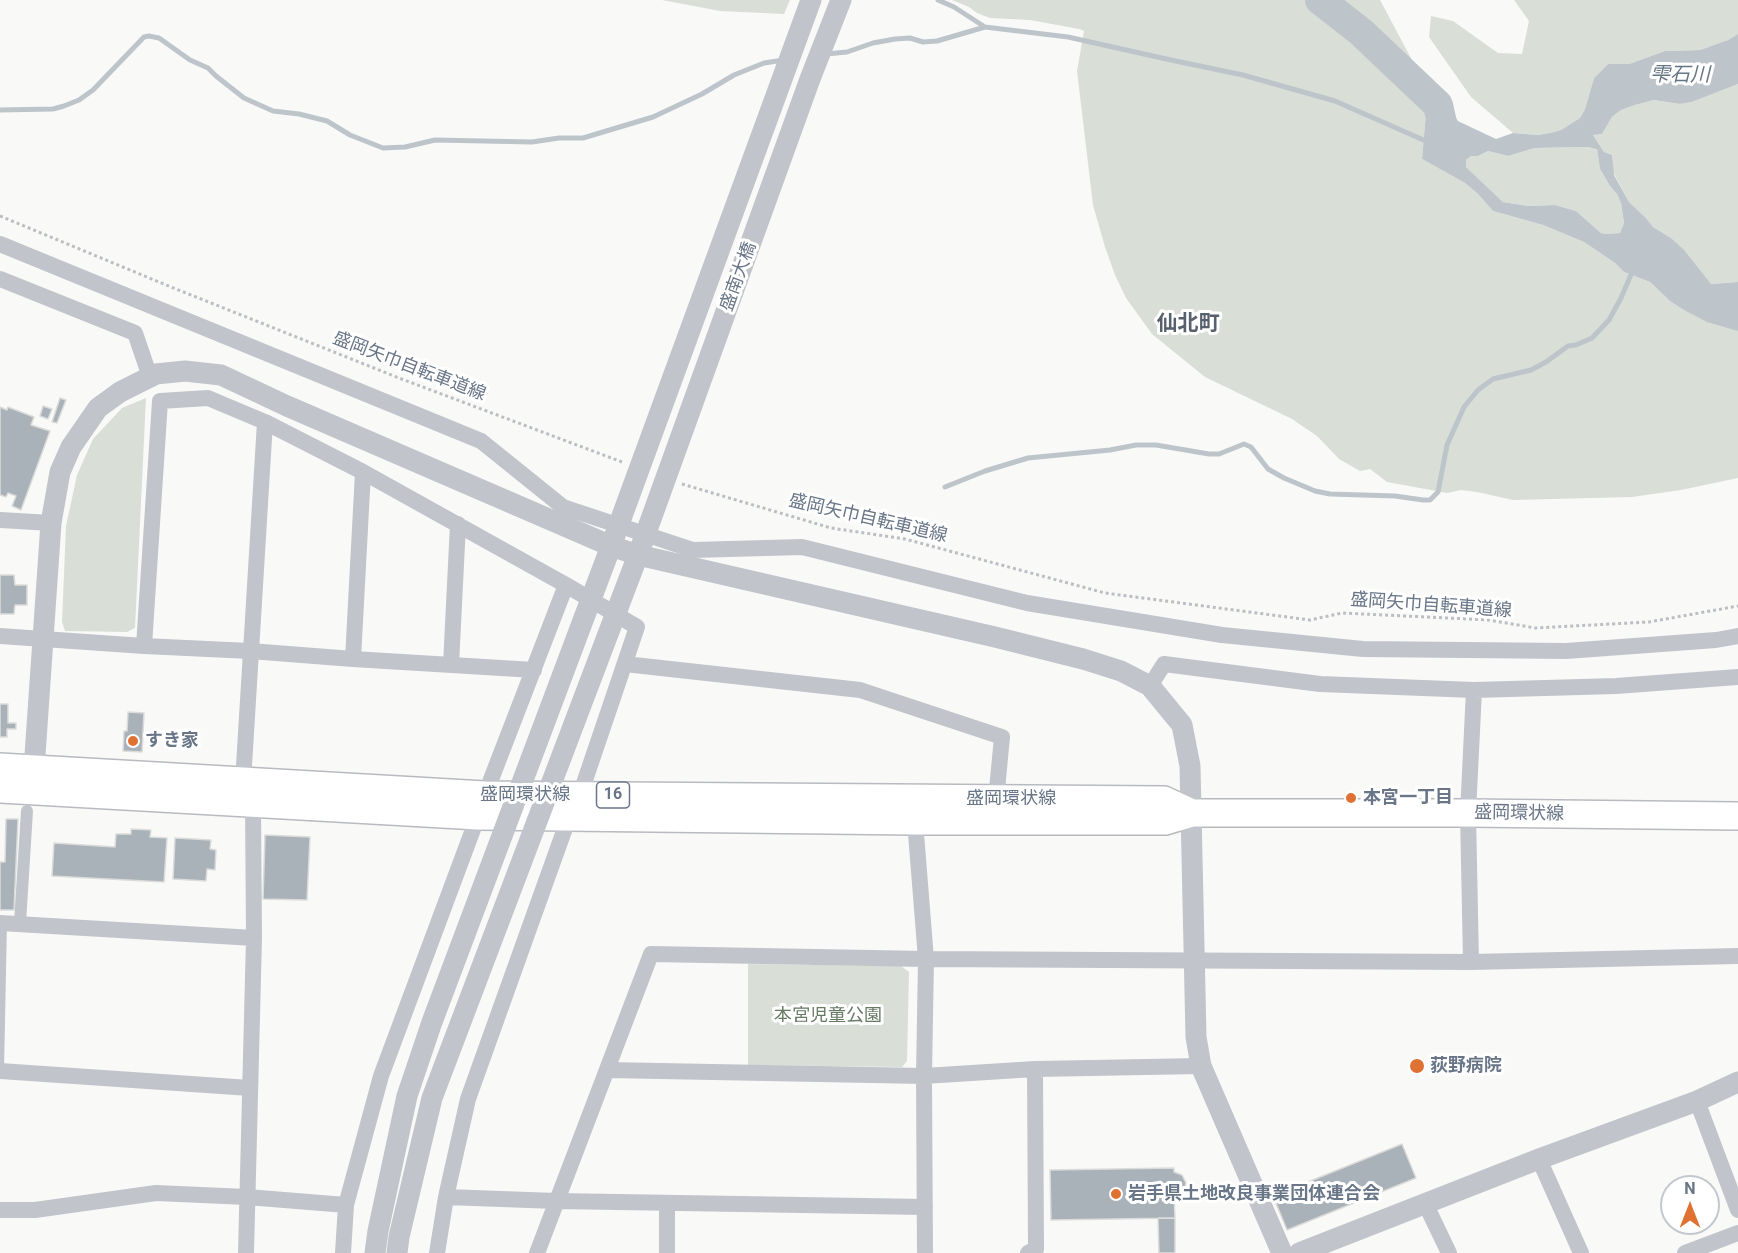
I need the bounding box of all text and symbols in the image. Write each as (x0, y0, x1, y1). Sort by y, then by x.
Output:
water label: 雫石川 (1650, 64, 1710, 88)
street label: 盛南大橋 (717, 239, 761, 315)
district label: 仙北町 (1157, 312, 1219, 338)
street label: 盛岡矢巾自転車道線 (330, 328, 488, 406)
street label: 盛岡矢巾自転車道線 (787, 490, 949, 548)
street label: 盛岡矢巾自転車道線 (1349, 590, 1513, 622)
place label: すき家 (145, 730, 199, 752)
marker: すき家 (126, 734, 140, 748)
road number: 16 (596, 782, 630, 808)
street label: 盛岡環状線 (480, 784, 570, 806)
place label: 本宮一丁目 (1363, 787, 1453, 809)
street label: 盛岡環状線 (966, 788, 1056, 810)
marker: 本宮一丁目 (1344, 791, 1358, 805)
street label: 盛岡環状線 (1474, 802, 1564, 826)
park label: 本宮児童公園 (774, 1005, 882, 1027)
place label: 荻野病院 (1430, 1055, 1502, 1077)
marker: 荻野病院 (1408, 1057, 1426, 1075)
north arrow (1660, 1175, 1720, 1235)
text: N (1684, 1179, 1696, 1198)
place label: 岩手県土地改良事業団体連合会 (1128, 1183, 1380, 1205)
marker: 岩手県土地改良事業団体連合会 (1109, 1187, 1123, 1201)

